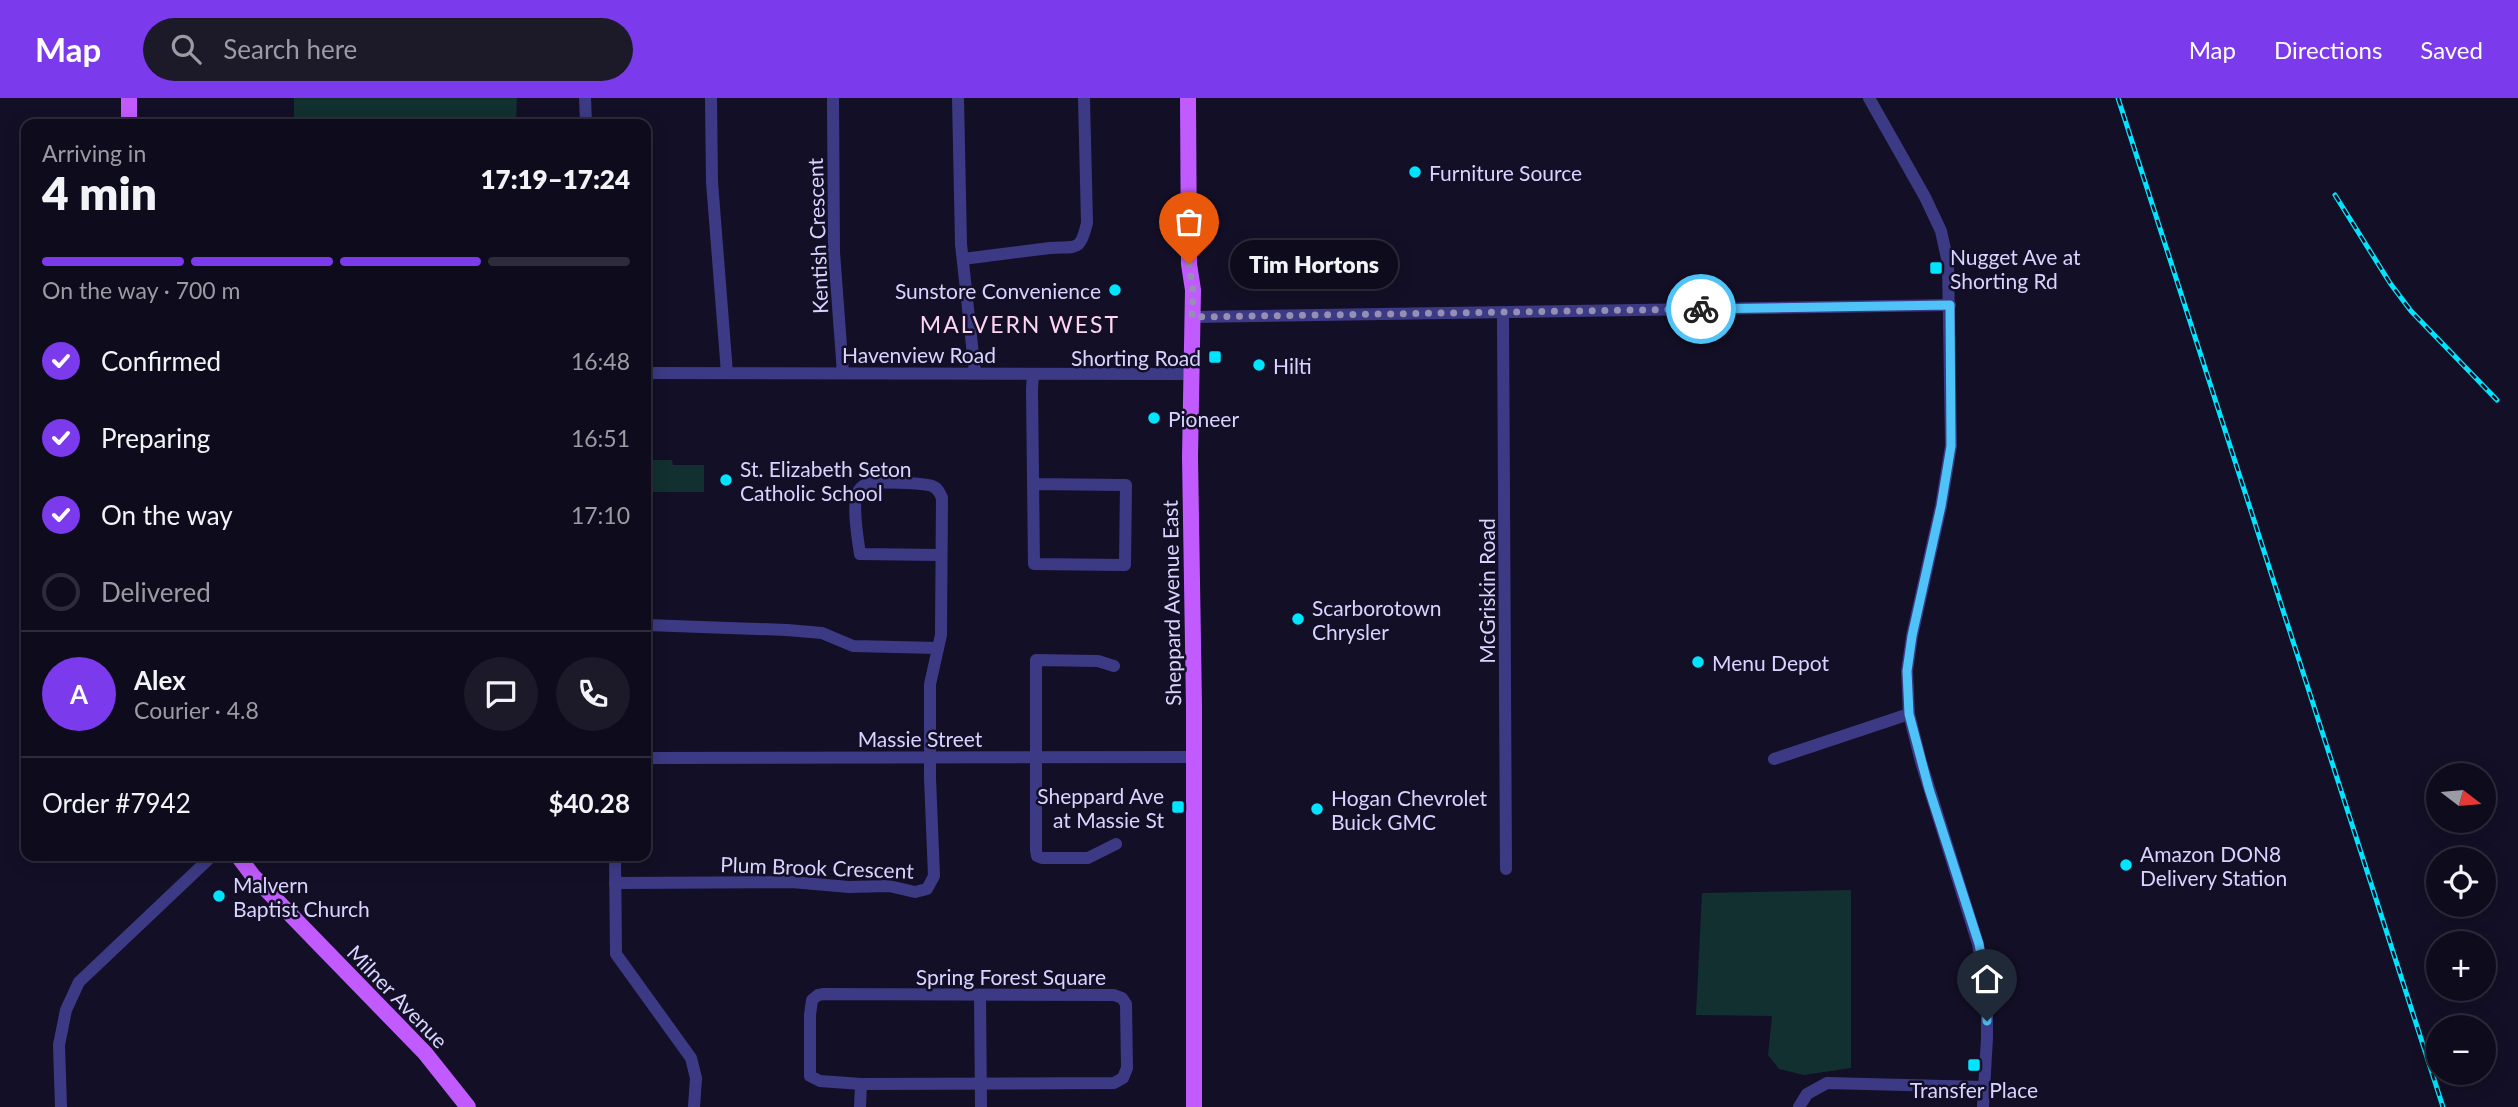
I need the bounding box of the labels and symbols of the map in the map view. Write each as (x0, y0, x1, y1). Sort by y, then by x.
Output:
street label: Kentish Crescent (802, 157, 832, 315)
place label: Furniture Source (1429, 160, 1582, 185)
marker: Furniture Source (1407, 164, 1423, 180)
pin (1159, 192, 1219, 264)
callout: Tim Hortons (1231, 240, 1399, 288)
place label: Nugget Ave at Shorting Rd (1950, 244, 2081, 293)
marker: Nugget Ave at Shorting Rd (1928, 260, 1944, 276)
courier (1666, 274, 1736, 344)
place label: Sunstore Convenience (895, 278, 1101, 303)
marker: Sunstore Convenience (1107, 282, 1123, 298)
district label: MALVERN WEST (920, 310, 1120, 338)
street label: Havenview Road (842, 342, 996, 367)
place label: Shorting Road (1071, 345, 1201, 370)
marker: Shorting Road (1207, 349, 1223, 365)
place label: Hilti (1273, 353, 1312, 378)
marker: Hilti (1251, 357, 1267, 373)
place label: Pioneer (1168, 406, 1239, 431)
marker: Pioneer (1146, 410, 1162, 426)
place label: St. Elizabeth Seton Catholic School (740, 456, 912, 505)
marker: St. Elizabeth Seton Catholic School (718, 472, 734, 488)
street label: Sheppard Avenue East (1157, 500, 1185, 706)
street label: McGriskin Road (1474, 518, 1499, 664)
place label: Scarborotown Chrysler (1312, 595, 1441, 644)
marker: Scarborotown Chrysler (1290, 611, 1306, 627)
place label: Menu Depot (1712, 650, 1829, 675)
marker: Menu Depot (1690, 654, 1706, 670)
street label: Massie Street (858, 726, 983, 751)
north arrow (2426, 763, 2496, 833)
place label: Sheppard Ave at Massie St (1037, 783, 1164, 832)
place label: Hogan Chevrolet Buick GMC (1331, 785, 1488, 834)
marker: Sheppard Ave at Massie St (1170, 799, 1186, 815)
marker: Hogan Chevrolet Buick GMC (1309, 801, 1325, 817)
place label: Amazon DON8 Delivery Station (2140, 841, 2287, 890)
street label: Plum Brook Crescent (720, 851, 915, 883)
marker: Amazon DON8 Delivery Station (2118, 857, 2134, 873)
place label: Malvern Baptist Church (233, 872, 370, 921)
marker: Malvern Baptist Church (211, 888, 227, 904)
street label: Milner Avenue (343, 939, 453, 1053)
pin (1957, 949, 2017, 1021)
street label: Spring Forest Square (916, 964, 1106, 989)
marker: Transfer Place (1966, 1057, 1982, 1073)
place label: Transfer Place (1910, 1077, 2038, 1102)

